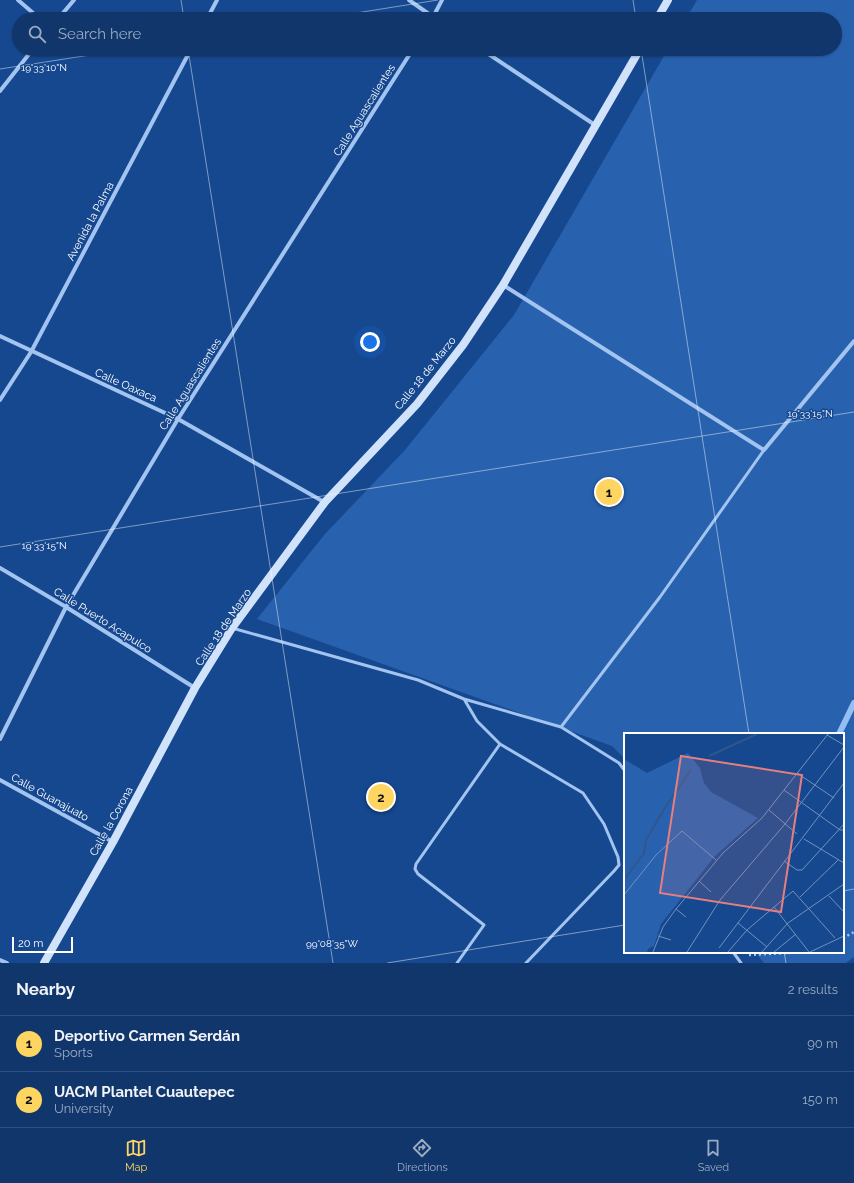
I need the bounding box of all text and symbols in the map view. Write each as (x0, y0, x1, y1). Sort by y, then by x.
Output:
search box (12, 12, 842, 56)
icon: search (26, 23, 48, 45)
text: Search here (58, 25, 141, 43)
text: 19°33'10"N (21, 62, 67, 73)
street label: Calle Aguascalientes (331, 62, 398, 159)
street label: Avenida la Palma (64, 180, 117, 263)
your location (360, 332, 380, 352)
street label: Calle 18 de Marzo (392, 334, 459, 412)
street label: Calle Aguascalientes (157, 336, 224, 433)
street label: Calle Oaxaca (93, 366, 159, 405)
text: 19°33'15"N (787, 408, 833, 419)
pin: 1 (596, 477, 622, 507)
text: 19°33'15"N (21, 540, 67, 551)
street label: Calle Puerto Acapulco (51, 585, 155, 656)
street label: Calle 18 de Marzo (193, 586, 254, 668)
inset map (624, 733, 844, 953)
street label: Calle Guanajuato (9, 771, 91, 824)
pin: 2 (368, 782, 394, 812)
street label: Calle la Corona (87, 784, 136, 858)
scale bar (12, 935, 73, 954)
text: 20 m (18, 937, 43, 950)
text: 99°08'35"W (306, 938, 359, 949)
text: Nearby (16, 979, 75, 999)
text: 2 results (788, 982, 838, 997)
text: Deportivo Carmen Serdán (54, 1027, 240, 1045)
text: 1 (26, 1036, 32, 1051)
text: 90 m (807, 1036, 838, 1051)
text: Sports (54, 1045, 93, 1060)
text: UACM Plantel Cuautepec (54, 1083, 235, 1101)
text: 2 (25, 1092, 33, 1107)
text: 150 m (802, 1092, 838, 1107)
text: University (54, 1101, 114, 1116)
tab: Map (125, 1137, 147, 1174)
tab: Directions (397, 1137, 448, 1174)
tab: Saved (698, 1137, 729, 1174)

